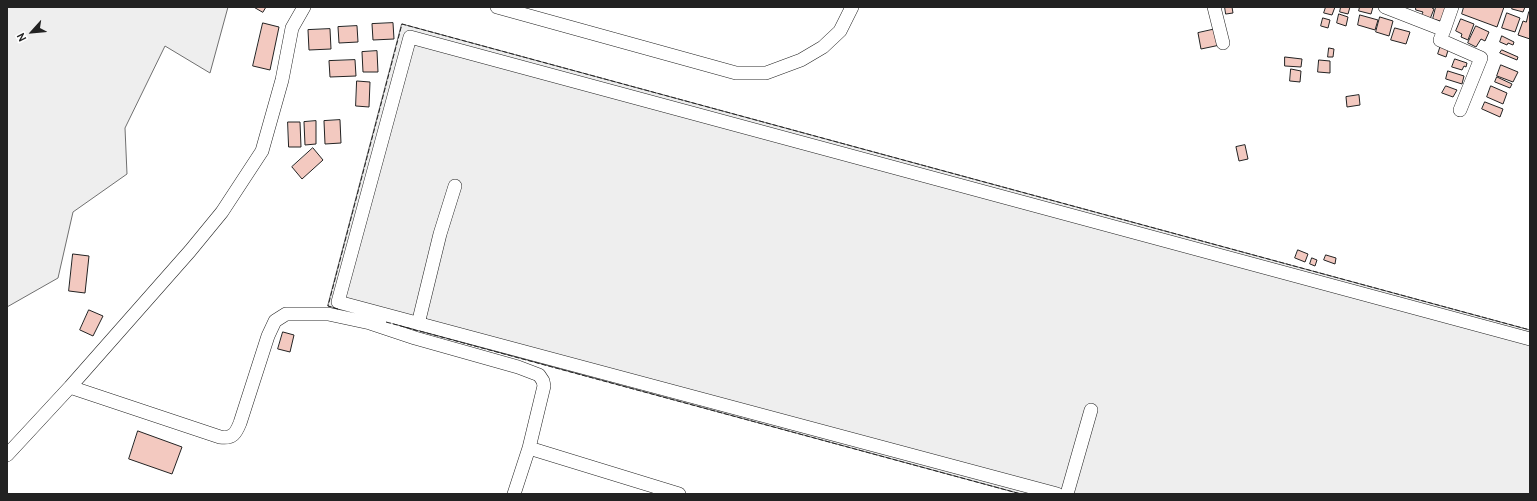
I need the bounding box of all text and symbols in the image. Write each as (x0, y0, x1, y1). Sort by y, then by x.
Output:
north arrow (12, 12, 52, 52)
text: N (13, 31, 29, 44)

